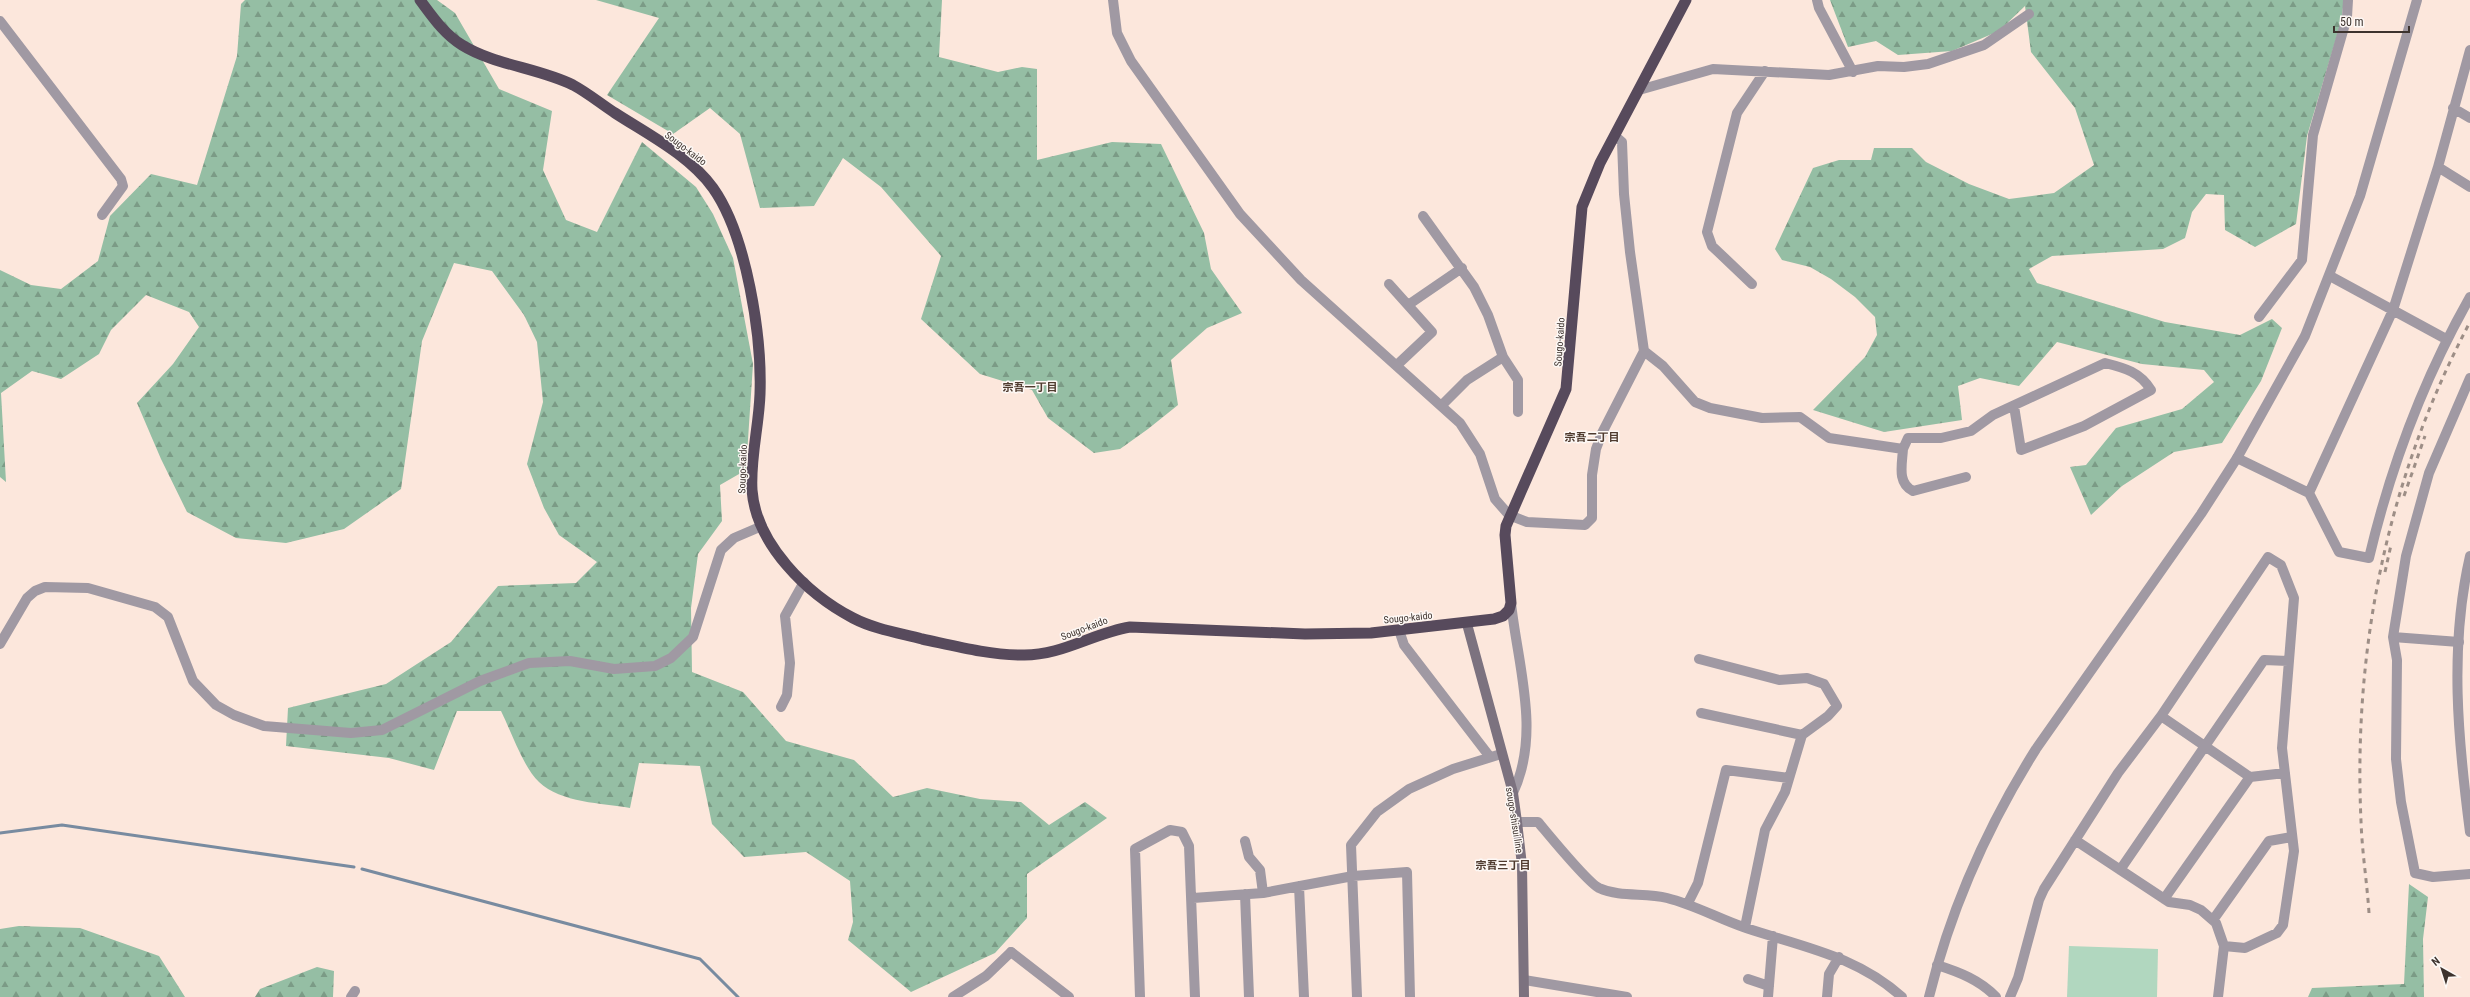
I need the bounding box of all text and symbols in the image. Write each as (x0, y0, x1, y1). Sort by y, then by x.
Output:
scale bar (2334, 8, 2409, 34)
text: 50 m (2340, 15, 2364, 29)
street label: Sougo-kaido (663, 129, 709, 168)
street label: Sougo-kaido (1552, 317, 1567, 367)
district label: 宗吾一丁目 (1003, 381, 1058, 394)
district label: 宗吾二丁目 (1565, 431, 1620, 444)
street label: Sougo-kaido (736, 444, 749, 494)
street label: Sougo-kaido (1383, 609, 1433, 626)
street label: Sougo-kaido (1059, 615, 1109, 642)
street label: sougo-shisui line (1504, 786, 1525, 854)
district label: 宗吾三丁目 (1476, 859, 1531, 872)
north arrow (2422, 949, 2462, 989)
text: N (2429, 954, 2443, 969)

